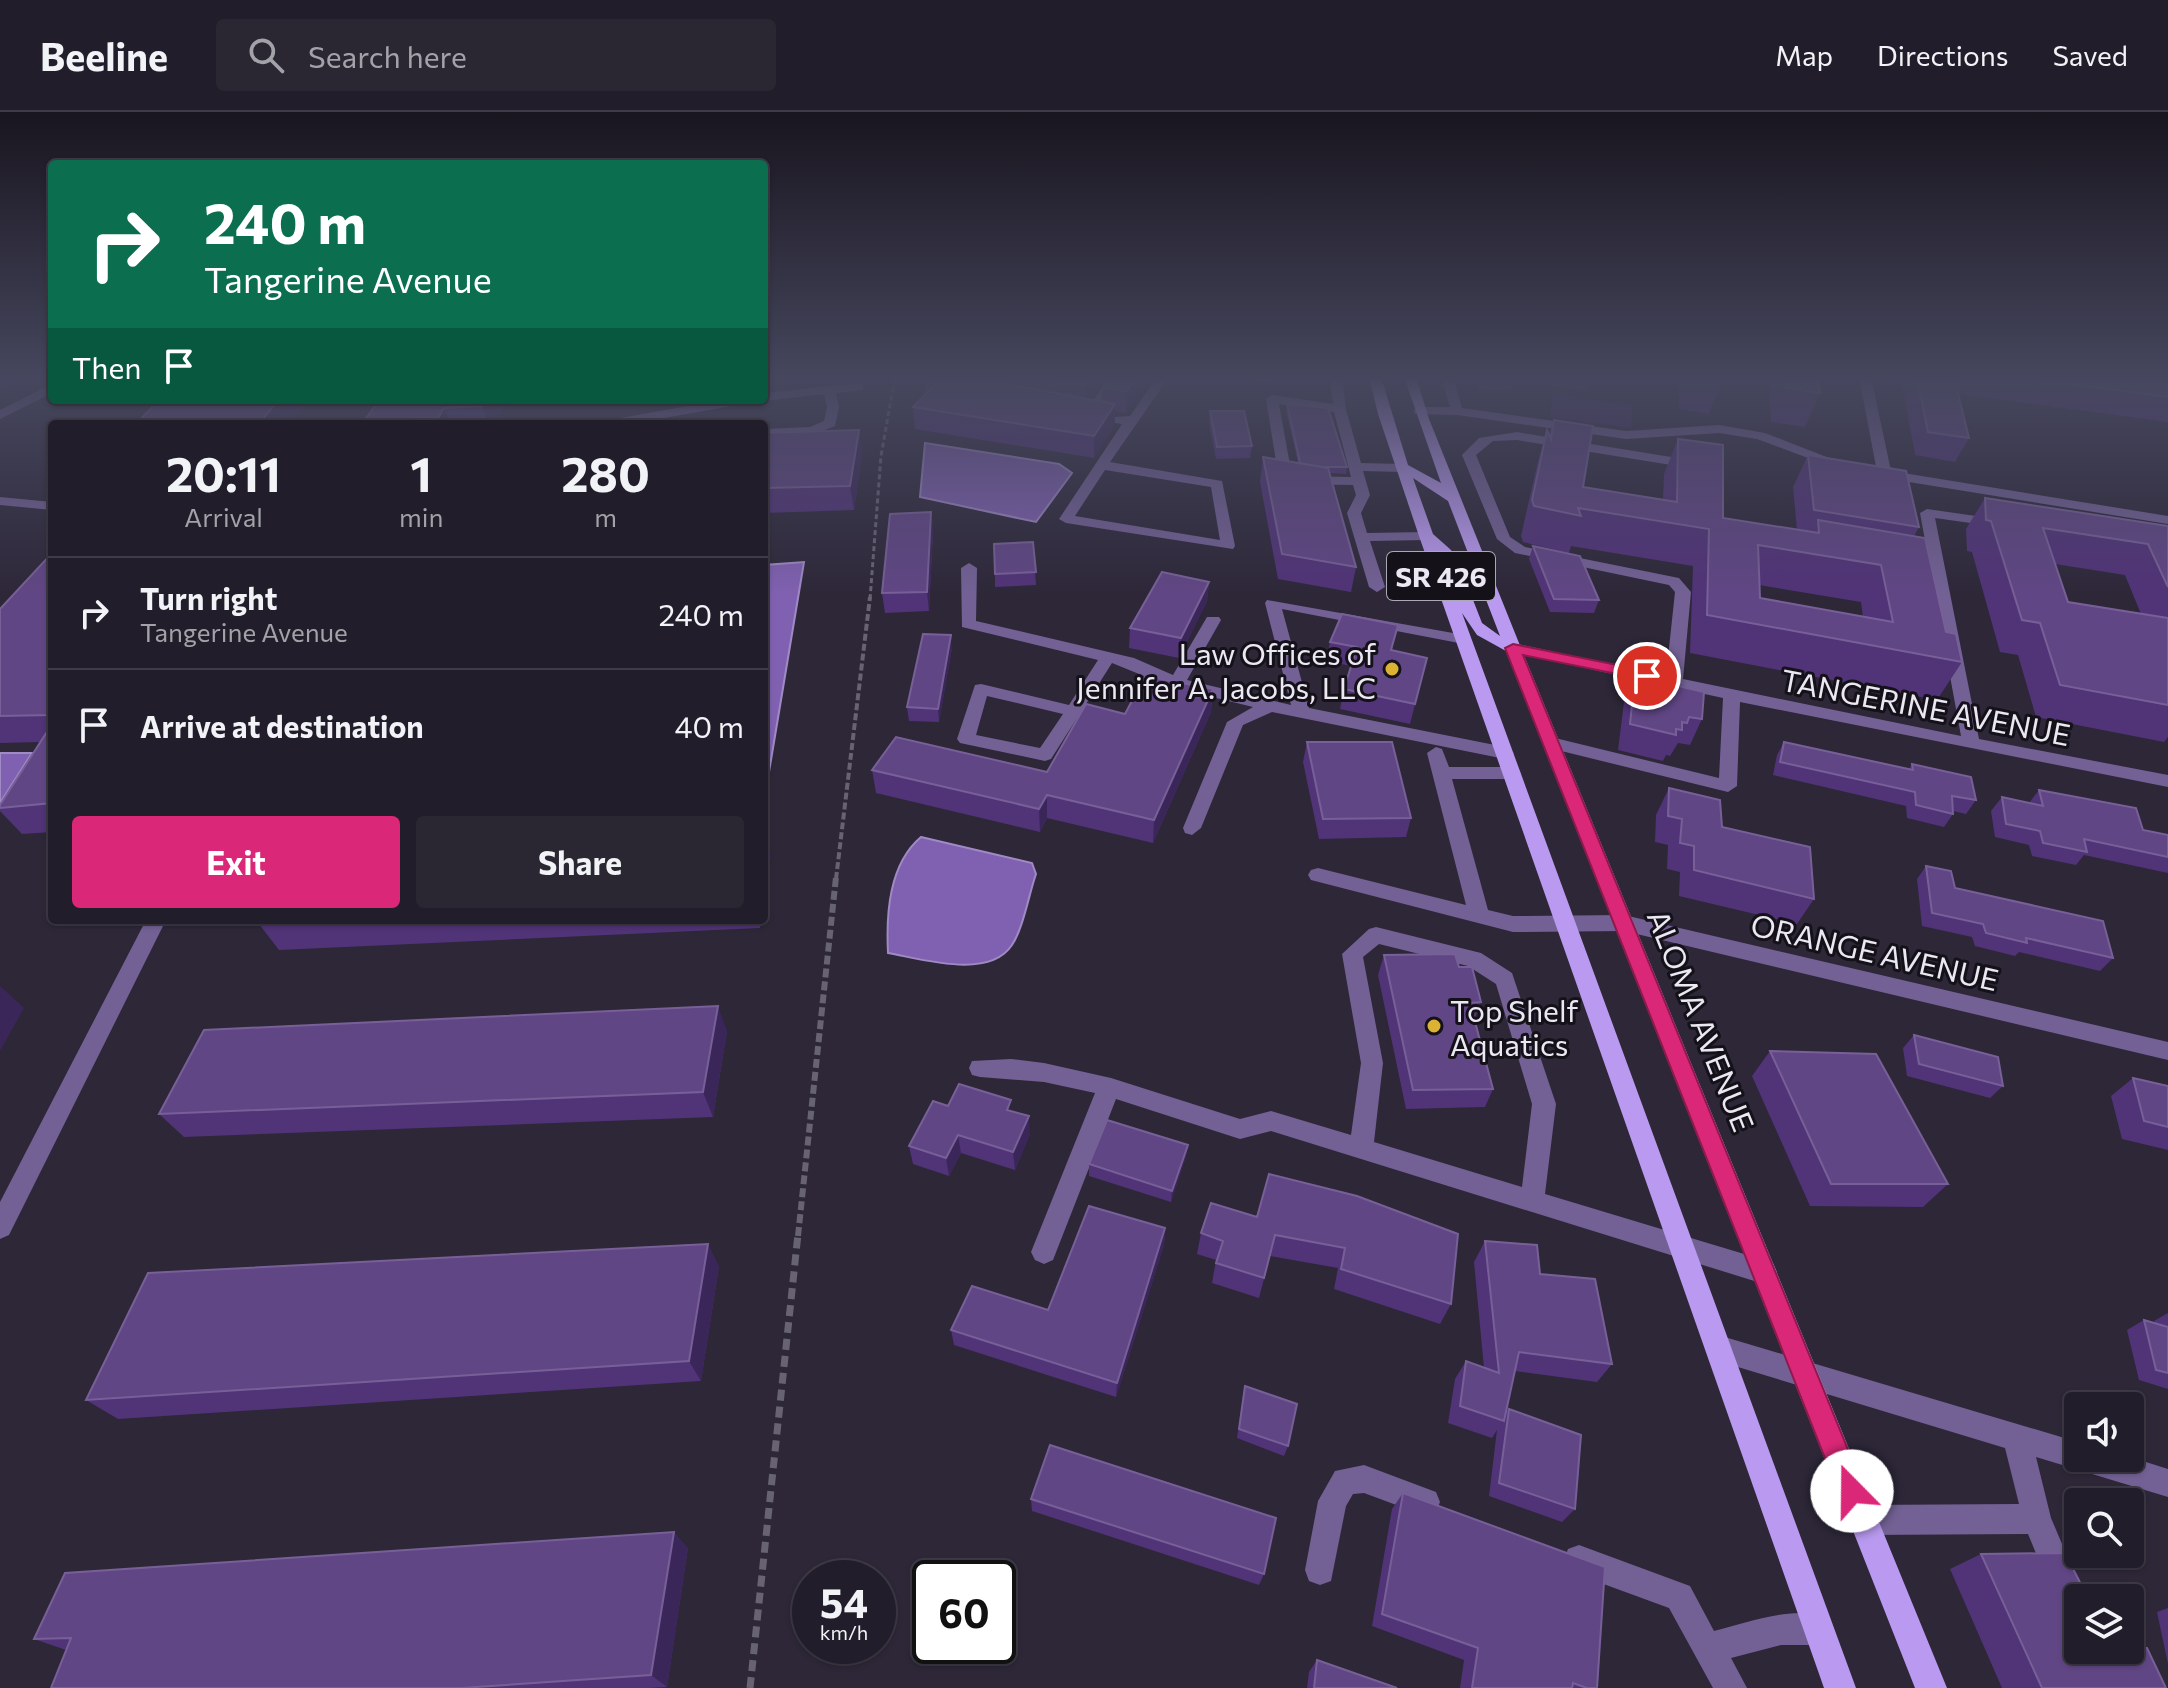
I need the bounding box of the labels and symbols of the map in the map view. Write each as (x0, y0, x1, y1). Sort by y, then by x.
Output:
road number: SR 426 (1387, 552, 1495, 600)
place label: Law Offices of Jennifer A. Jacobs, LLC (1076, 634, 1376, 705)
pin (1613, 642, 1681, 710)
marker: Law Offices of Jennifer A. Jacobs, LLC (1383, 660, 1401, 678)
street label: TANGERINE AVENUE (1778, 660, 2074, 752)
street label: ALOMA AVENUE (1641, 904, 1763, 1136)
street label: ORANGE AVENUE (1748, 905, 2002, 997)
place label: Top Shelf Aquatics (1450, 991, 1579, 1062)
marker: Top Shelf Aquatics (1425, 1017, 1443, 1035)
position arrow (1810, 1449, 1894, 1533)
speed limit sign: 60 (912, 1560, 1016, 1664)

